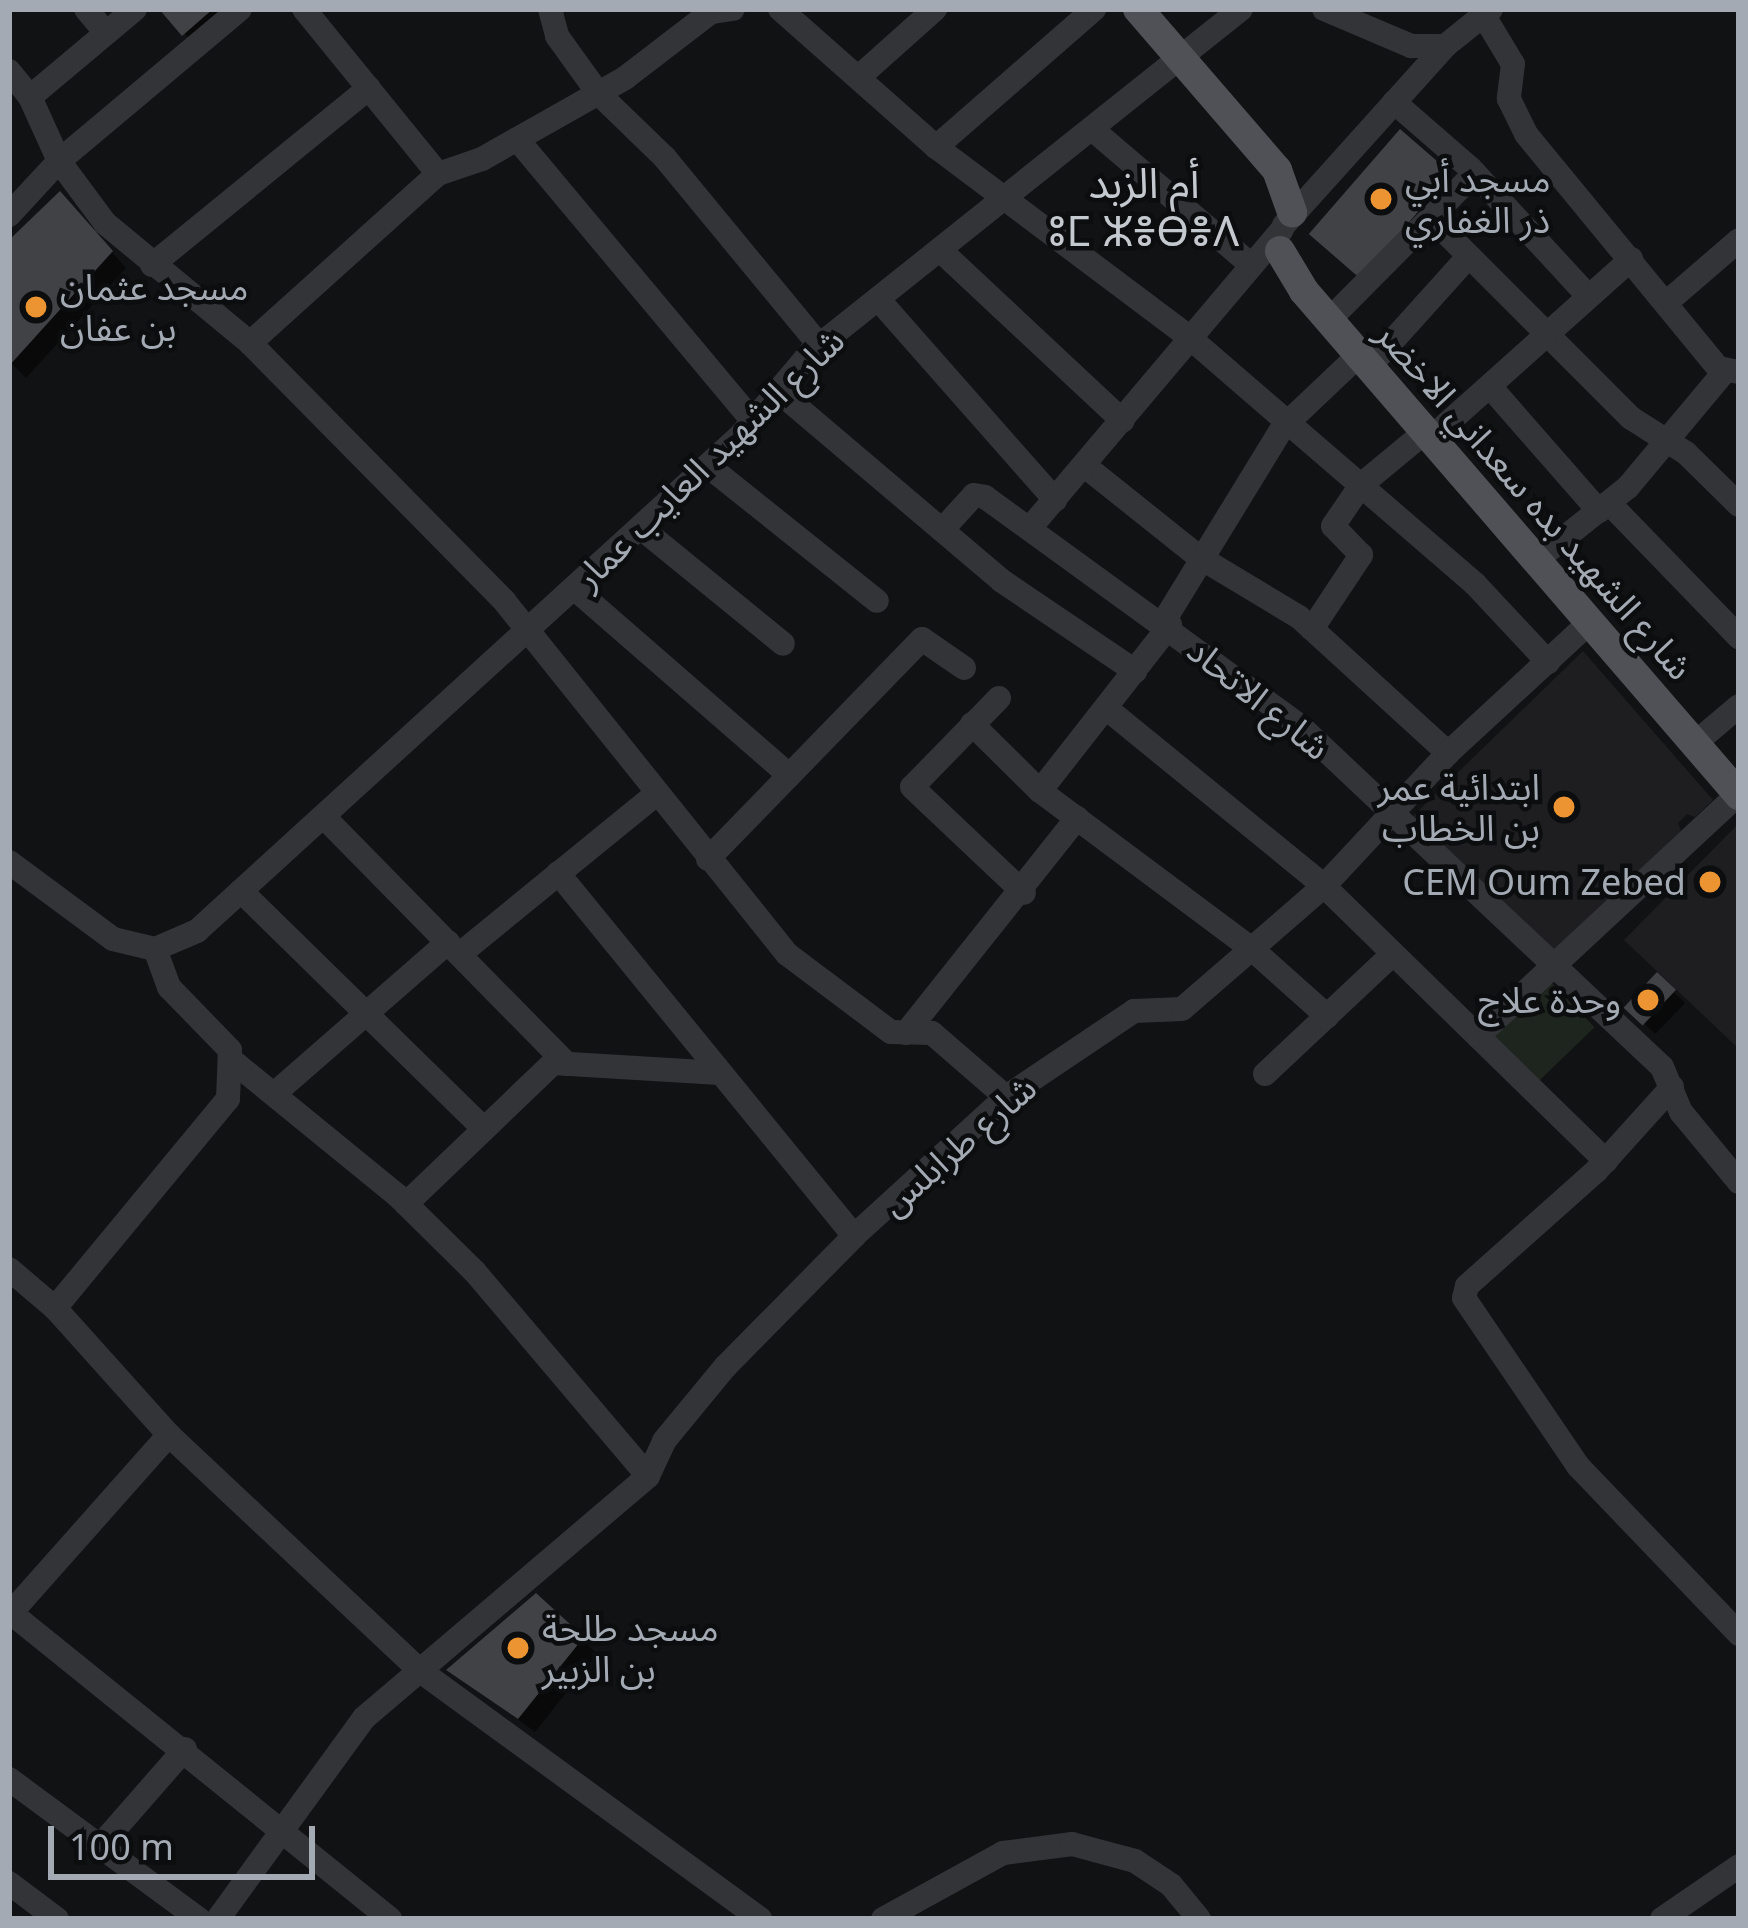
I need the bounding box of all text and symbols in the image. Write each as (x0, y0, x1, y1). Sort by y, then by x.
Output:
place label: مسجد أبي ذر الغفاري (1405, 156, 1551, 241)
district label: أم الزبد ⵓⵎ ⵣⴻⴱⴻⴷ (1047, 157, 1241, 255)
marker: مسجد أبي ذر الغفاري (1368, 186, 1394, 212)
place label: مسجد عثمان بن عفان (60, 264, 248, 349)
marker: مسجد عثمان بن عفان (23, 294, 49, 320)
street label: شارع الشهيد بده سعداني الاخضر (1368, 312, 1702, 688)
street label: شارع الشهيد العايب عمار (565, 318, 853, 598)
street label: شارع الاتحاد (1179, 628, 1339, 768)
place label: ابتدائية عمر بن الخطاب (1377, 764, 1540, 849)
marker: ابتدائية عمر بن الخطاب (1551, 794, 1577, 820)
place label: CEM Oum Zebed (1402, 860, 1686, 904)
marker: CEM Oum Zebed (1697, 869, 1723, 895)
place label: وحدة علاج (1478, 978, 1621, 1022)
marker: وحدة علاج (1632, 984, 1664, 1016)
street label: شارع طرابلس (871, 1066, 1045, 1224)
place label: مسجد طلحة بن الزبير (542, 1605, 719, 1690)
marker: مسجد طلحة بن الزبير (505, 1635, 531, 1661)
scale bar (54, 1802, 321, 1876)
text: 100 m (69, 1822, 174, 1871)

